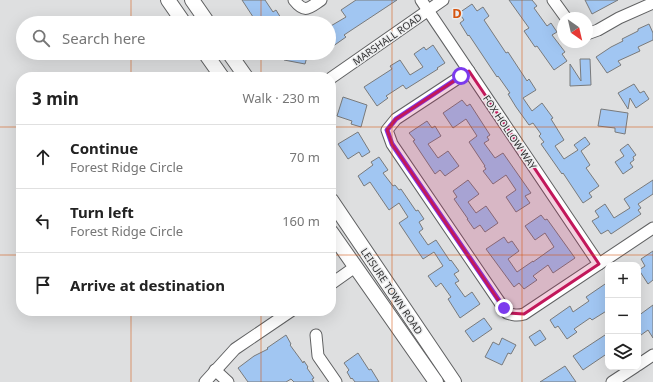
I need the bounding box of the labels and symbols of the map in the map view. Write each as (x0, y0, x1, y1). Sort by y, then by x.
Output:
text: D (452, 4, 462, 22)
street label: MARSHALL ROAD (350, 10, 424, 68)
north arrow (557, 12, 593, 48)
route start (452, 67, 470, 85)
street label: FOX HOLLOW WAY (480, 92, 540, 172)
street label: LEISURE TOWN ROAD (358, 245, 426, 337)
route end (495, 299, 513, 317)

